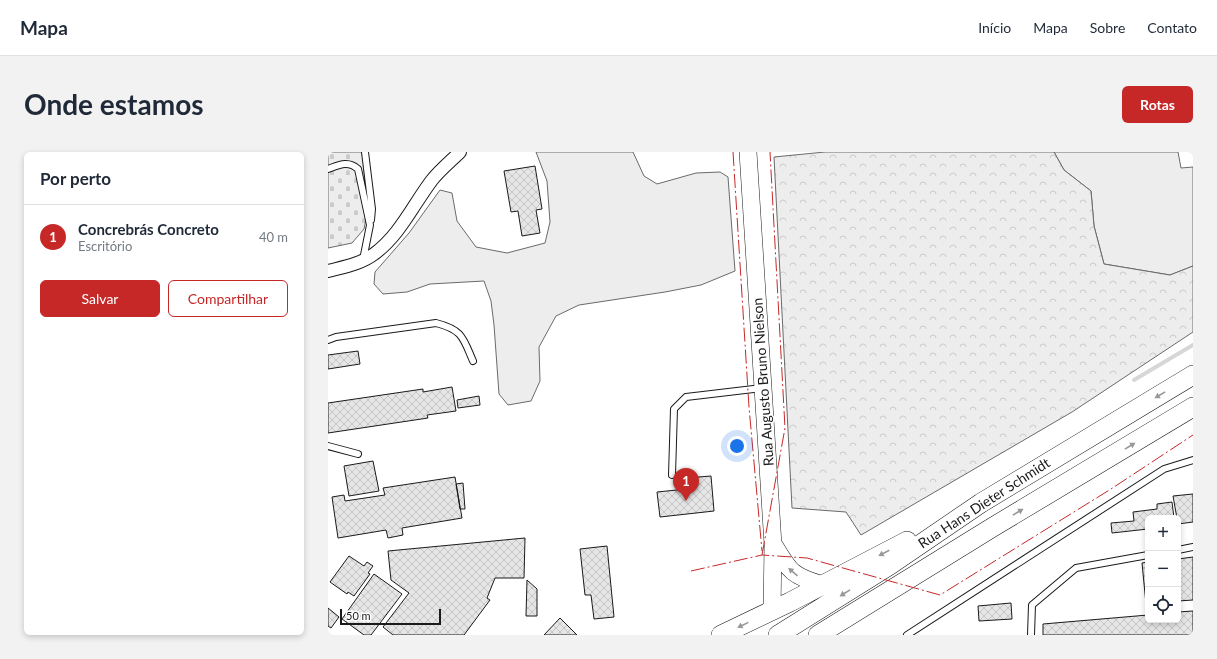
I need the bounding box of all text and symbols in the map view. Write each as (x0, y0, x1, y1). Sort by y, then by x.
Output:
text: Mapa (20, 16, 68, 39)
text: Início (978, 19, 1011, 36)
text: Mapa (1033, 19, 1068, 36)
text: Sobre (1090, 19, 1125, 36)
text: Contato (1147, 19, 1197, 36)
button: Rotas (1122, 86, 1193, 123)
text: Onde estamos (24, 87, 204, 121)
text: Por perto (40, 168, 111, 189)
text: Concrebrás Concreto (78, 220, 219, 238)
text: 1 (49, 229, 57, 245)
text: 40 m (259, 229, 288, 245)
text: Escritório (78, 238, 132, 254)
button: Salvar (40, 280, 160, 317)
button: Compartilhar (168, 280, 288, 317)
street label: Rua Augusto Bruno Nielson (748, 297, 777, 467)
one-way arrow (1154, 391, 1166, 398)
your location (727, 436, 747, 456)
one-way arrow (1124, 442, 1136, 449)
street label: Rua Hans Dieter Schmidt (915, 454, 1053, 552)
pin: 1 (673, 468, 699, 501)
one-way arrow (1012, 509, 1024, 516)
map controls (1145, 515, 1181, 623)
button: + (1145, 515, 1181, 551)
one-way arrow (878, 550, 890, 556)
button: − (1145, 551, 1181, 587)
one-way arrow (787, 568, 798, 577)
button: locate (1145, 587, 1181, 623)
one-way arrow (839, 590, 851, 597)
scale bar (340, 607, 441, 626)
text: 50 m (346, 609, 371, 622)
one-way arrow (737, 622, 749, 628)

